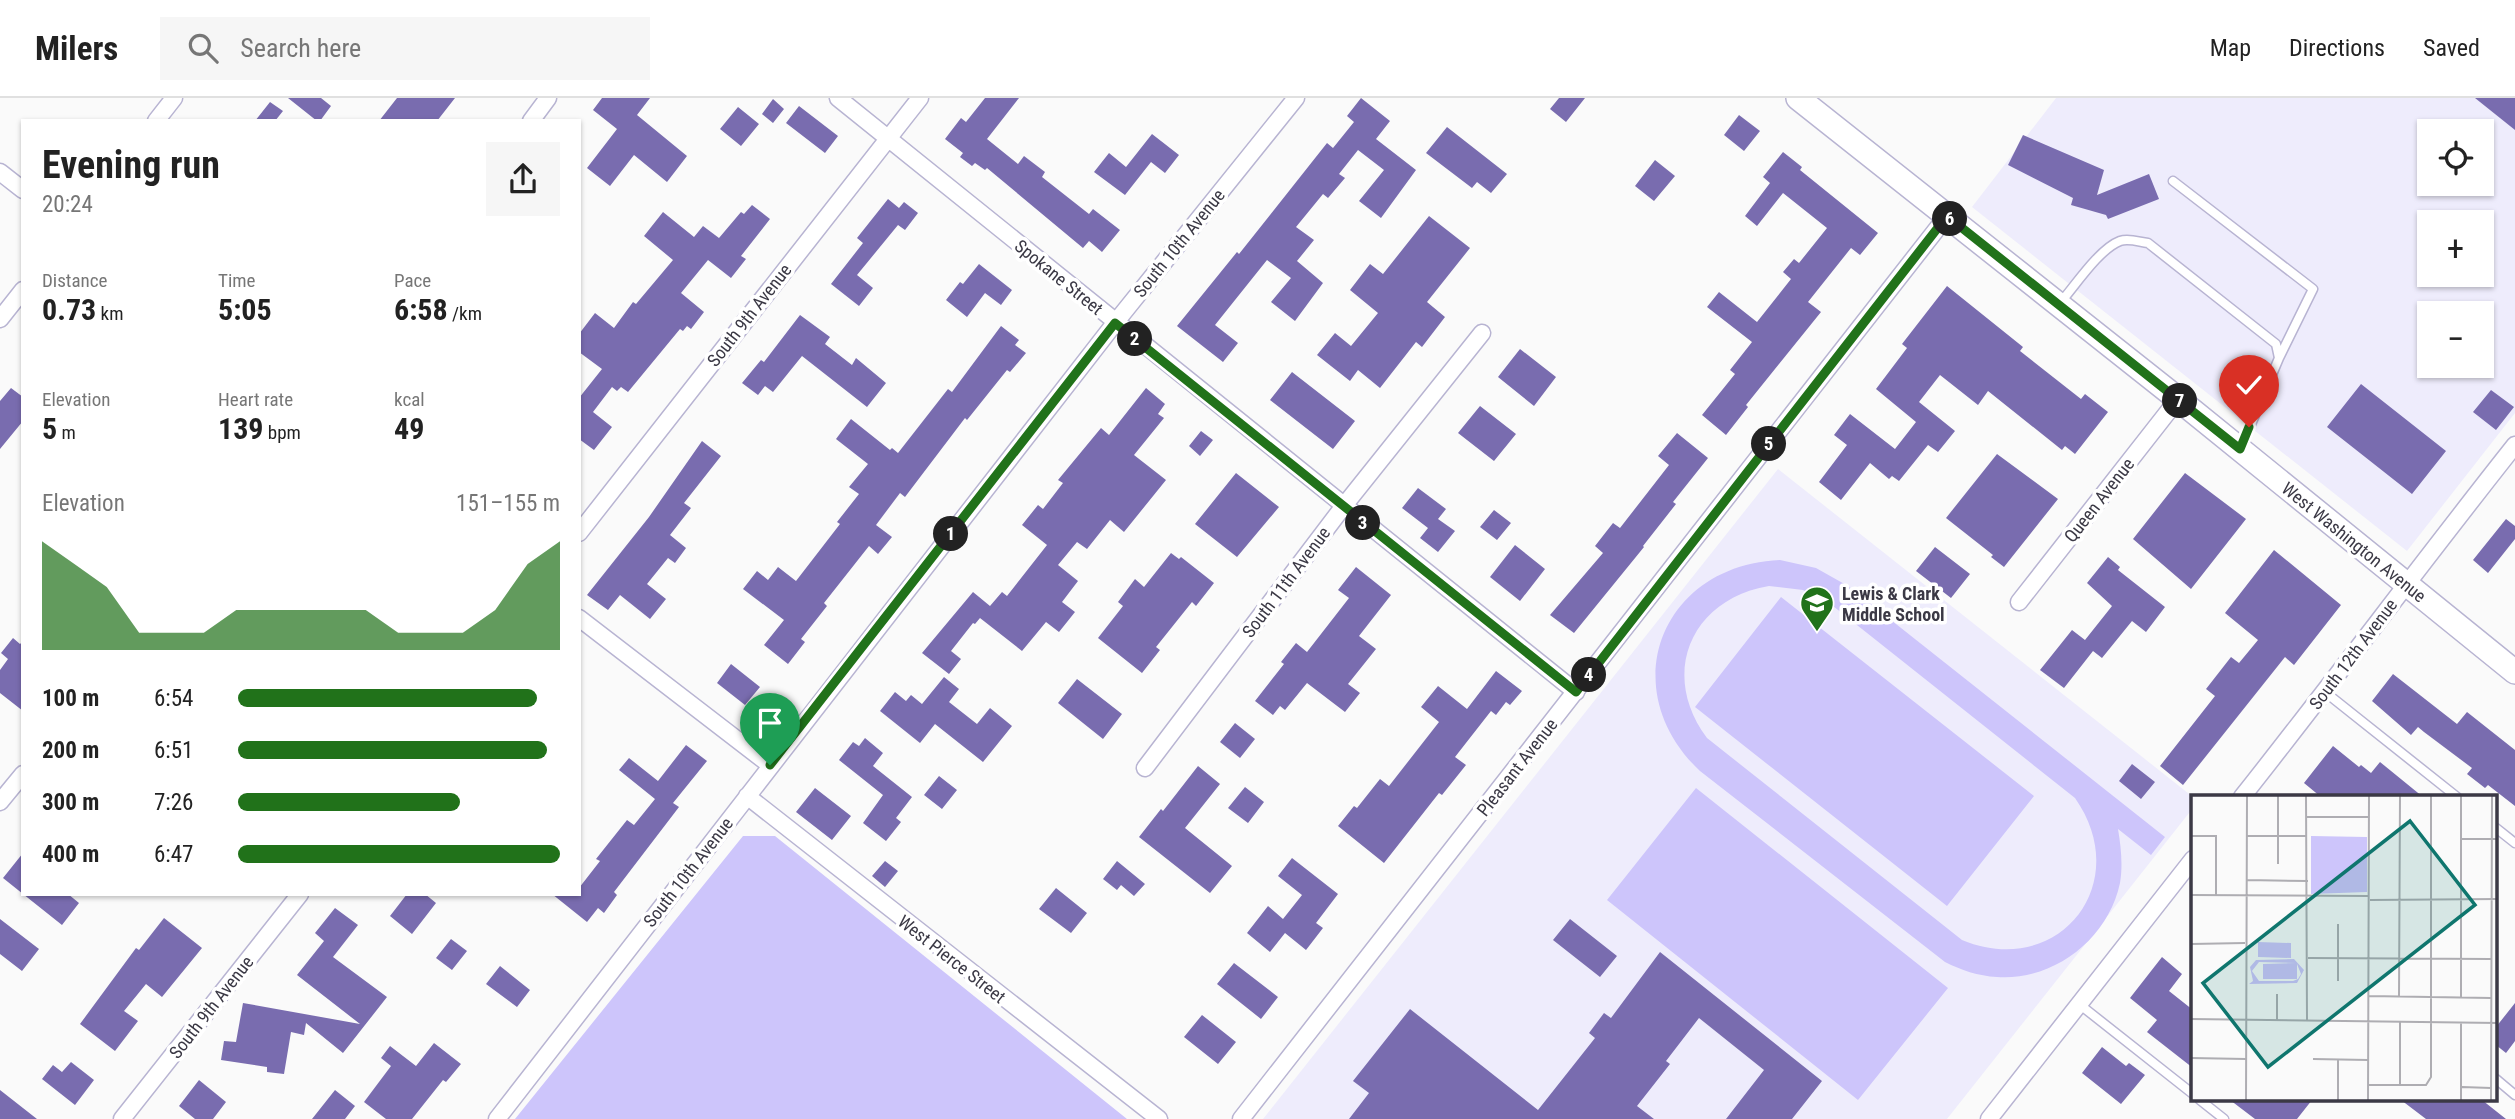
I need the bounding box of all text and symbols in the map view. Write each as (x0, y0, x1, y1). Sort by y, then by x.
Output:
search box (160, 17, 650, 80)
text: Milers (35, 29, 118, 68)
icon: search (184, 29, 222, 67)
text: Search here (240, 33, 361, 63)
text: Map (2210, 34, 2251, 62)
text: Directions (2289, 34, 2385, 62)
text: Saved (2423, 34, 2480, 62)
map controls (2417, 119, 2494, 378)
button: locate (2417, 119, 2494, 196)
button: share (486, 142, 560, 216)
text: Evening run (42, 143, 220, 187)
street label: South 10th Avenue (1129, 185, 1229, 301)
text: 20:24 (42, 191, 93, 218)
pin: 6 (1932, 202, 1968, 236)
text: 6 (1945, 207, 1954, 230)
button: + (2417, 210, 2494, 287)
street label: Spokane Street (1011, 235, 1107, 319)
street label: South 9th Avenue (703, 260, 795, 370)
text: Distance (42, 269, 107, 292)
text: Time (218, 269, 255, 292)
text: Pace (394, 269, 431, 292)
text: 0.73 (42, 292, 96, 327)
text: 5:05 (218, 292, 272, 327)
text: 6:58 (394, 292, 448, 327)
button: − (2417, 301, 2494, 378)
text: km (96, 302, 123, 325)
text: /km (448, 302, 482, 325)
pin: 2 (1118, 322, 1152, 356)
text: 2 (1130, 327, 1139, 350)
pin (2219, 355, 2279, 427)
icon: check (2230, 366, 2268, 404)
pin: 7 (2162, 384, 2198, 418)
text: Elevation (42, 388, 110, 411)
text: Heart rate (218, 388, 293, 411)
text: kcal (394, 388, 425, 411)
text: 7 (2175, 389, 2184, 412)
text: 5 (42, 411, 57, 446)
text: 139 (218, 411, 263, 446)
text: 49 (394, 411, 424, 446)
text: m (57, 421, 76, 444)
text: bpm (263, 421, 301, 444)
pin: 5 (1752, 426, 1786, 462)
text: 5 (1764, 432, 1773, 455)
street label: Queen Avenue (2060, 454, 2138, 546)
street label: West Washington Avenue (2278, 477, 2430, 607)
text: Elevation (42, 490, 125, 517)
text: 151–155 m (456, 490, 560, 517)
pin: 3 (1346, 506, 1380, 540)
text: 3 (1358, 511, 1367, 534)
pin: 1 (934, 516, 968, 551)
text: 1 (946, 522, 955, 545)
street label: South 11th Avenue (1238, 523, 1334, 641)
place label: Lewis & Clark Middle School (1842, 583, 1945, 625)
school or university icon: Lewis & Clark Middle School (1798, 584, 1836, 633)
street label: South 12th Avenue (2305, 595, 2401, 713)
pin: 4 (1572, 658, 1606, 692)
text: 4 (1584, 663, 1593, 686)
text: 100 m (42, 685, 99, 712)
text: 6:54 (154, 685, 193, 712)
pin (740, 693, 800, 765)
icon: arrive (751, 704, 789, 742)
street label: Pleasant Avenue (1472, 714, 1562, 820)
text: 200 m (42, 737, 99, 764)
text: 6:51 (154, 737, 193, 764)
text: 300 m (42, 789, 99, 816)
text: 7:26 (154, 789, 193, 816)
inset map (2191, 795, 2498, 1102)
street label: South 10th Avenue (639, 813, 737, 931)
text: 400 m (42, 841, 99, 868)
text: 6:47 (154, 841, 193, 868)
street label: West Pierce Street (894, 911, 1010, 1007)
street label: South 9th Avenue (165, 952, 257, 1062)

